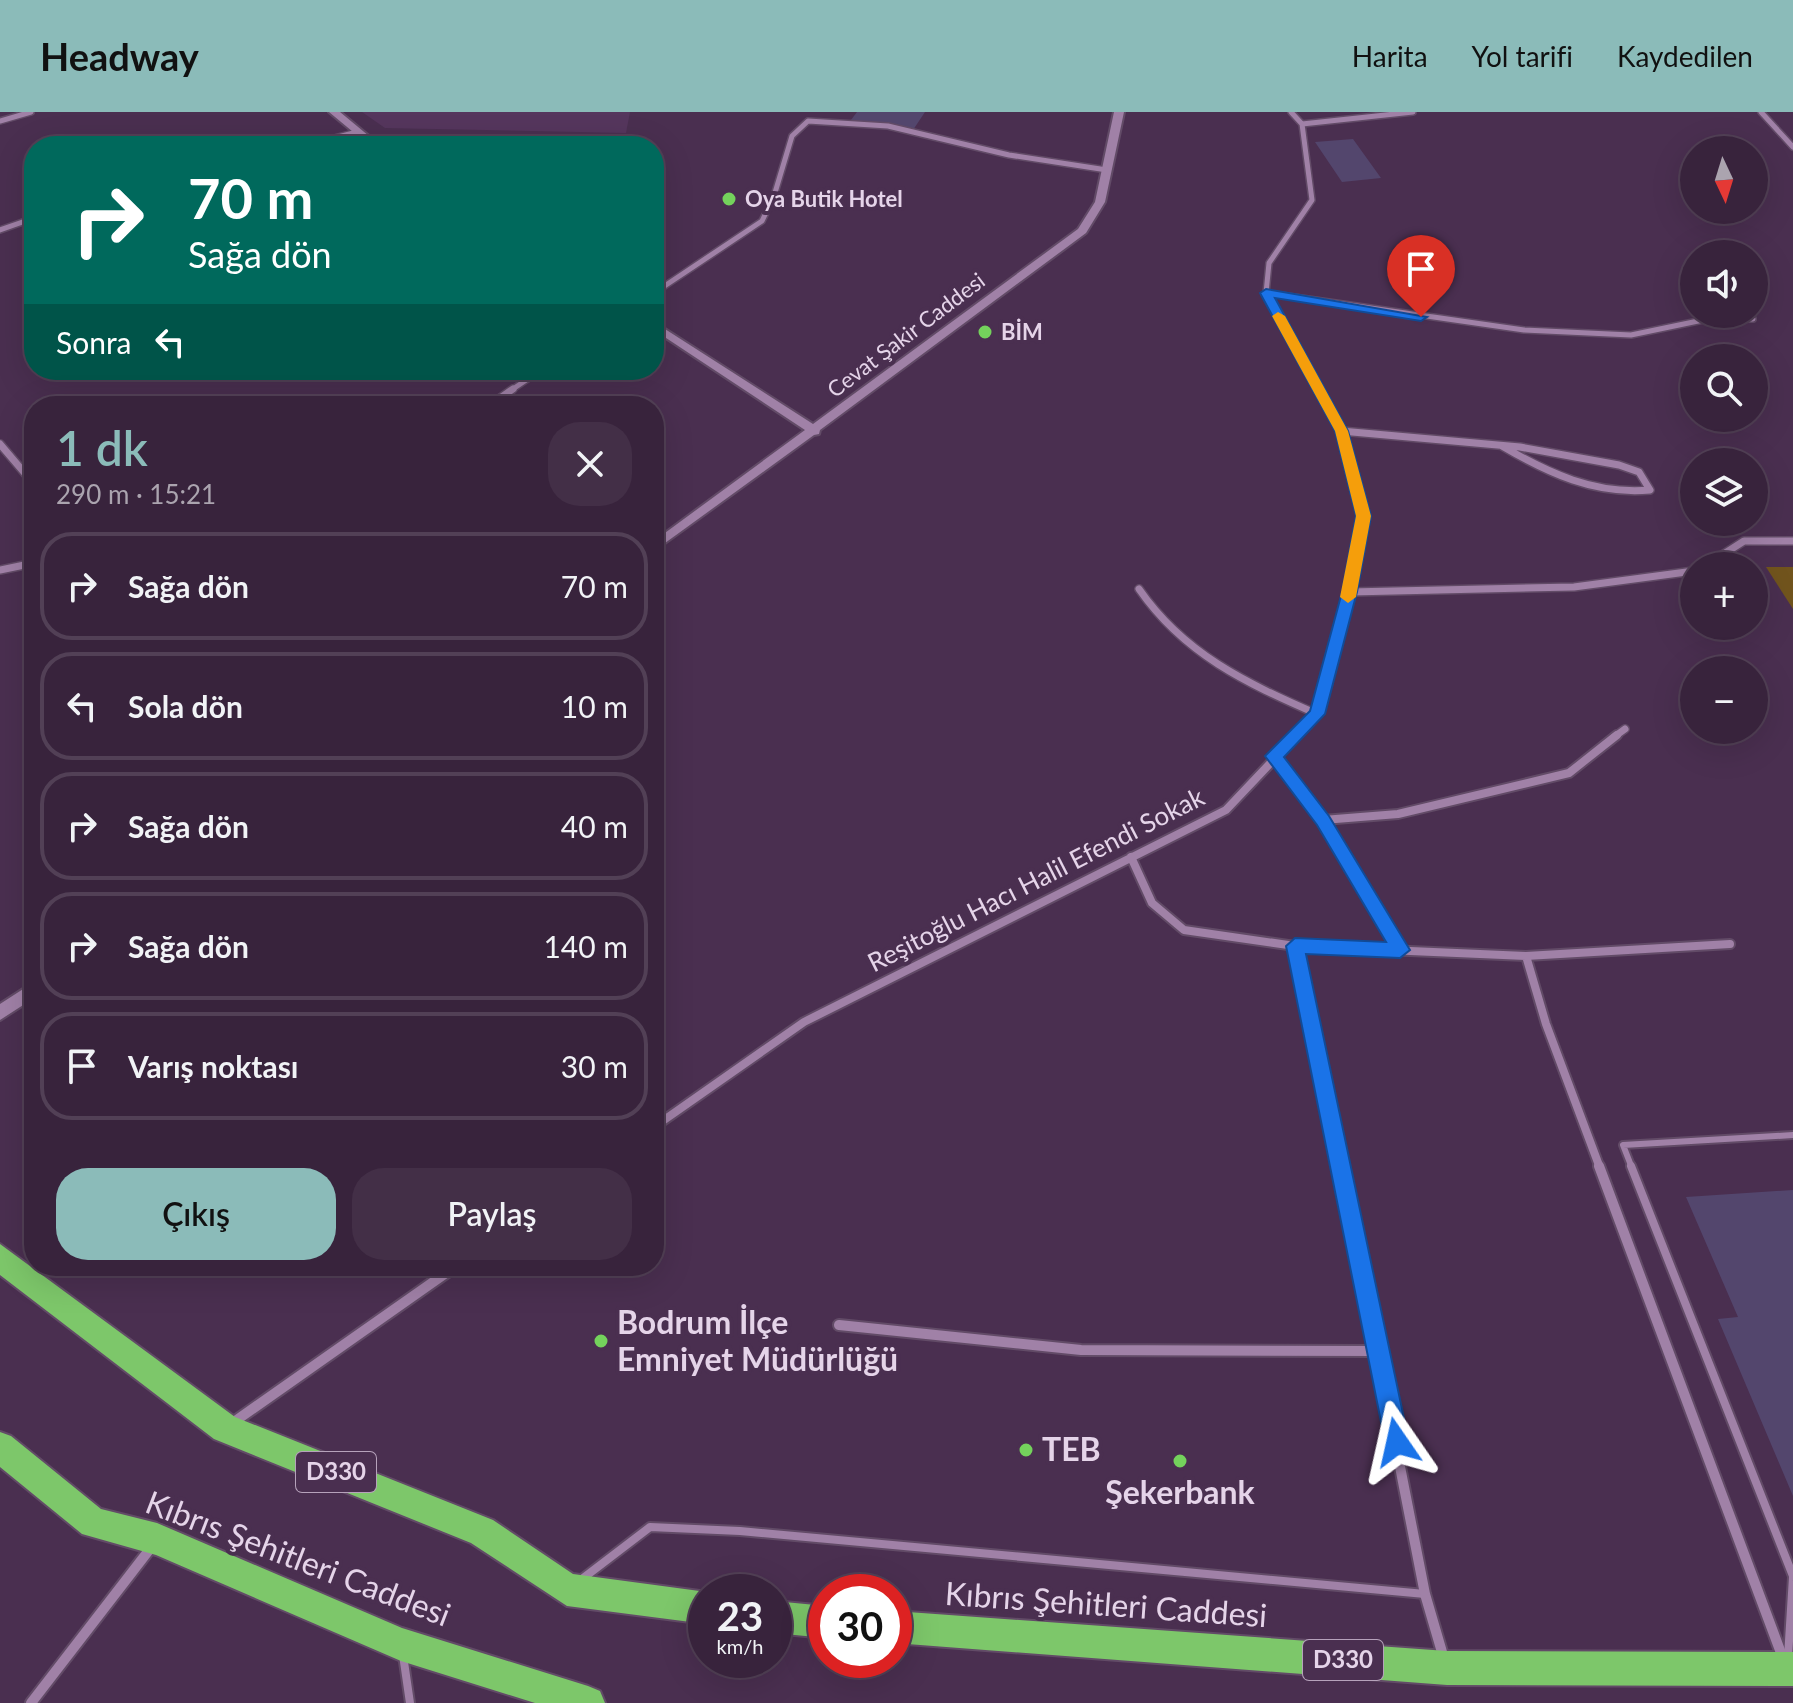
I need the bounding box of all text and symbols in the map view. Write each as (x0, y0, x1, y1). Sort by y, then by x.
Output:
text: Headway (40, 33, 199, 79)
text: Harita (1352, 39, 1428, 73)
text: Yol tarifi (1472, 39, 1573, 73)
text: Kaydedilen (1617, 39, 1753, 73)
north arrow (1680, 136, 1768, 224)
map controls (1680, 136, 1768, 744)
text: 70 m (188, 164, 313, 231)
icon: right (56, 168, 160, 272)
place label: Oya Butik Hotel (745, 185, 903, 212)
marker: Oya Butik Hotel (720, 190, 738, 208)
text: Sağa dön (188, 232, 332, 276)
pin (1387, 235, 1455, 317)
button: sound (1680, 240, 1768, 328)
icon: arrive (1399, 247, 1443, 291)
street label: Cevat Şakir Caddesi (822, 267, 990, 403)
place label: BİM (1001, 318, 1043, 345)
icon: left (148, 320, 192, 364)
marker: BİM (976, 323, 994, 341)
text: Sonra (56, 324, 132, 360)
button: search (1680, 344, 1768, 432)
text: 1 dk (56, 419, 148, 476)
button: close (548, 422, 632, 506)
button: layers (1680, 448, 1768, 536)
text: 290 m · 15:21 (56, 478, 216, 510)
button: + (1680, 552, 1768, 640)
icon: right (60, 564, 104, 608)
text: Sağa dön (128, 568, 249, 604)
text: 70 m (561, 568, 628, 604)
button: − (1680, 656, 1768, 744)
icon: left (60, 684, 104, 728)
text: Sola dön (128, 688, 243, 724)
text: 10 m (561, 688, 628, 724)
street label: Reşitoğlu Hacı Halil Efendi Sokak (862, 780, 1210, 978)
icon: right (60, 804, 104, 848)
text: Sağa dön (128, 808, 249, 844)
text: 40 m (561, 808, 628, 844)
icon: right (60, 924, 104, 968)
text: Sağa dön (128, 928, 249, 964)
text: 140 m (543, 928, 628, 964)
icon: arrive (60, 1044, 104, 1088)
text: Varış noktası (128, 1048, 299, 1084)
text: 30 m (561, 1048, 628, 1084)
button: Çıkış (56, 1168, 336, 1260)
button: Paylaş (352, 1168, 632, 1260)
place label: Bodrum İlçe Emniyet Müdürlüğü (617, 1302, 898, 1378)
marker: Bodrum İlçe Emniyet Müdürlüğü (592, 1332, 610, 1350)
position arrow (1355, 1400, 1439, 1484)
place label: TEB (1042, 1429, 1101, 1468)
marker: TEB (1017, 1441, 1035, 1459)
road number: D330 (296, 1452, 376, 1492)
marker: Şekerbank (1171, 1452, 1189, 1470)
place label: Şekerbank (1105, 1472, 1256, 1511)
street label: Kıbrıs Şehitleri Caddesi (141, 1482, 456, 1634)
street label: Kıbrıs Şehitleri Caddesi (944, 1573, 1269, 1634)
speed limit sign: 30 (808, 1574, 912, 1678)
text: 23 (717, 1592, 763, 1640)
text: km/h (717, 1634, 763, 1658)
road number: D330 (1303, 1640, 1383, 1680)

